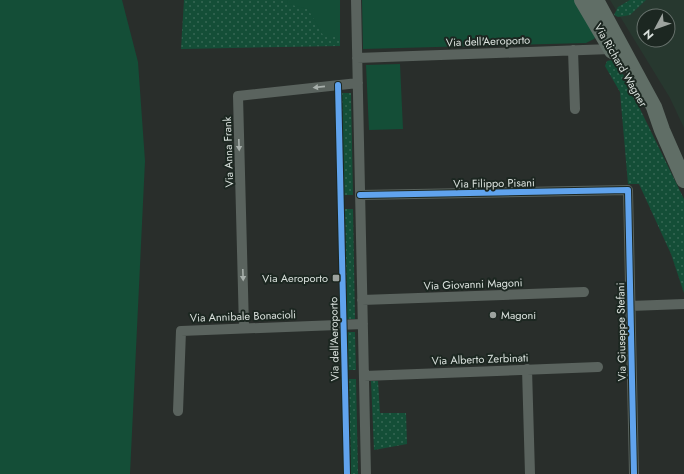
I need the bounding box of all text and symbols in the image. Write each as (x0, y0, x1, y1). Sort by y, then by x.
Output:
north arrow (636, 8, 676, 48)
street label: Via Richard Wagner (591, 20, 652, 110)
text: N (640, 26, 657, 43)
street label: Via dell'Aeroporto (446, 32, 530, 50)
one-way arrow (313, 84, 325, 91)
street label: Via Anna Frank (219, 116, 237, 188)
one-way arrow (236, 139, 243, 151)
street label: Via Filippo Pisani (453, 174, 535, 192)
one-way arrow (240, 269, 246, 282)
place label: Via Aeroporto (262, 270, 328, 286)
marker: Via Aeroporto (331, 273, 341, 283)
street label: Via Giovanni Magoni (423, 274, 523, 294)
street label: Via Giuseppe Stefani (612, 282, 630, 382)
street label: Via dell'Aeroporto (325, 297, 343, 381)
street label: Via Annibale Bonacioli (190, 306, 296, 326)
place label: Magoni (501, 307, 536, 323)
marker: Magoni (488, 310, 498, 320)
street label: Via Alberto Zerbinati (431, 349, 529, 369)

